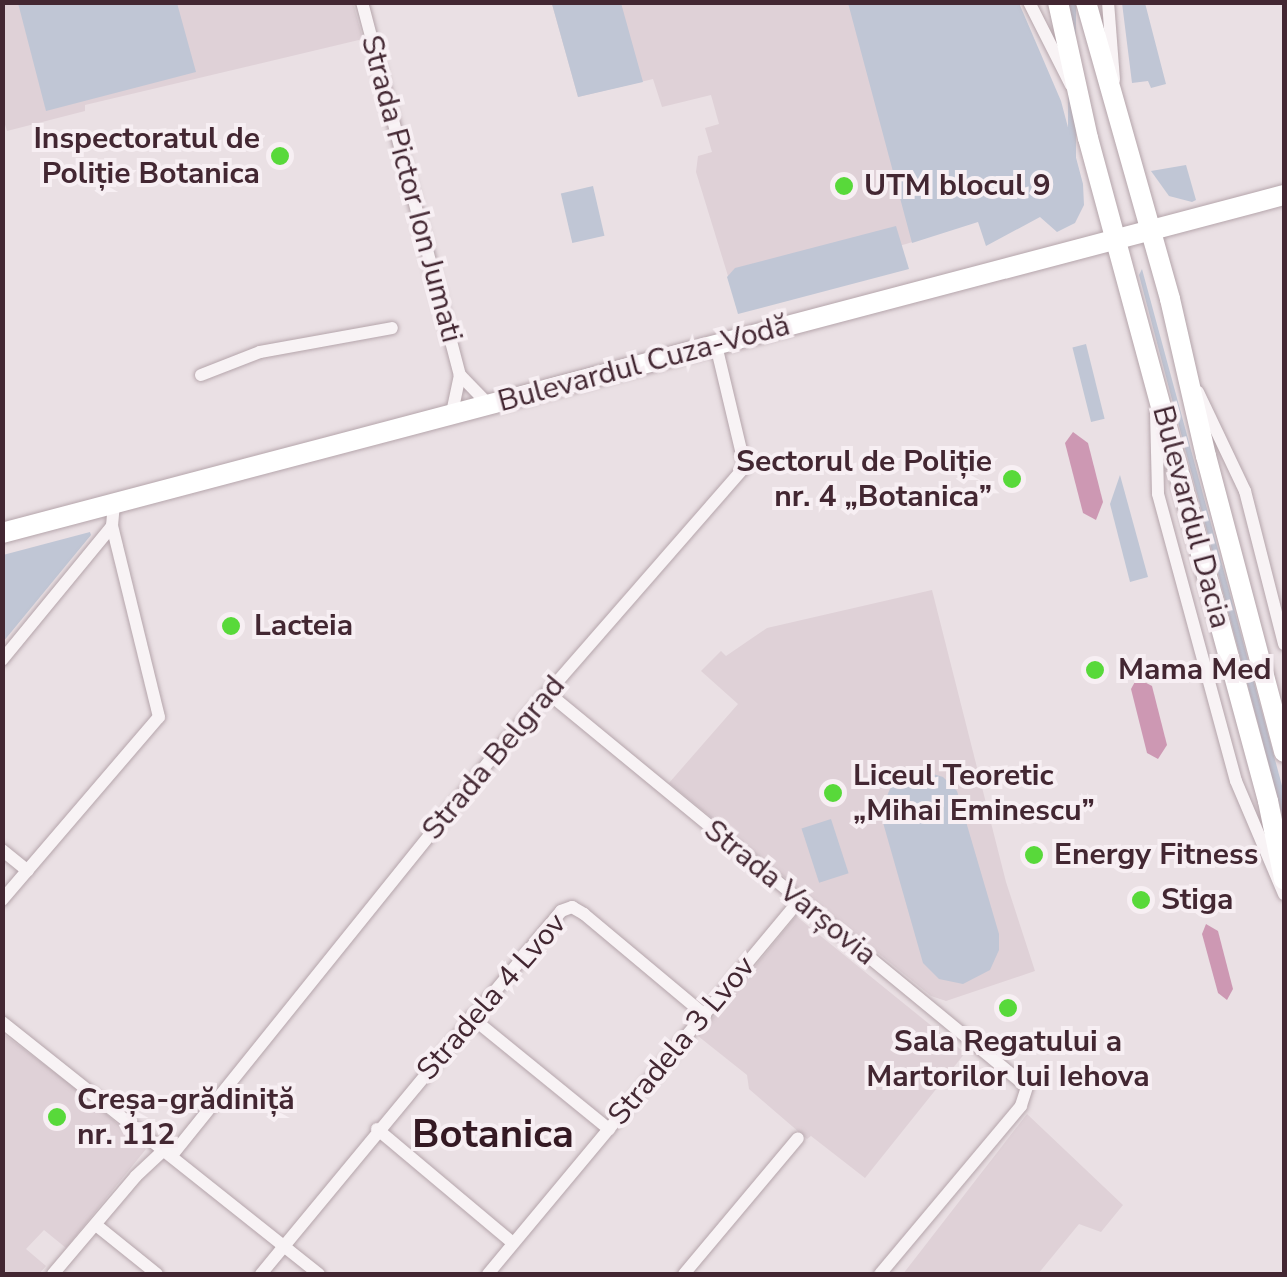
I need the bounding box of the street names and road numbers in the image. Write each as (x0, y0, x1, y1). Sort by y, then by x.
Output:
street label: Strada Pictor Ion Jumati (353, 31, 469, 347)
street label: Bulevardul Cuza-Vodă (494, 308, 794, 420)
street label: Bulevardul Dacia (1144, 402, 1238, 632)
street label: Strada Belgrad (415, 669, 573, 847)
street label: Strada Varșovia (697, 813, 883, 973)
street label: Stradela 4 Lvov (410, 906, 574, 1088)
street label: Stradela 3 Lvov (601, 949, 763, 1133)

